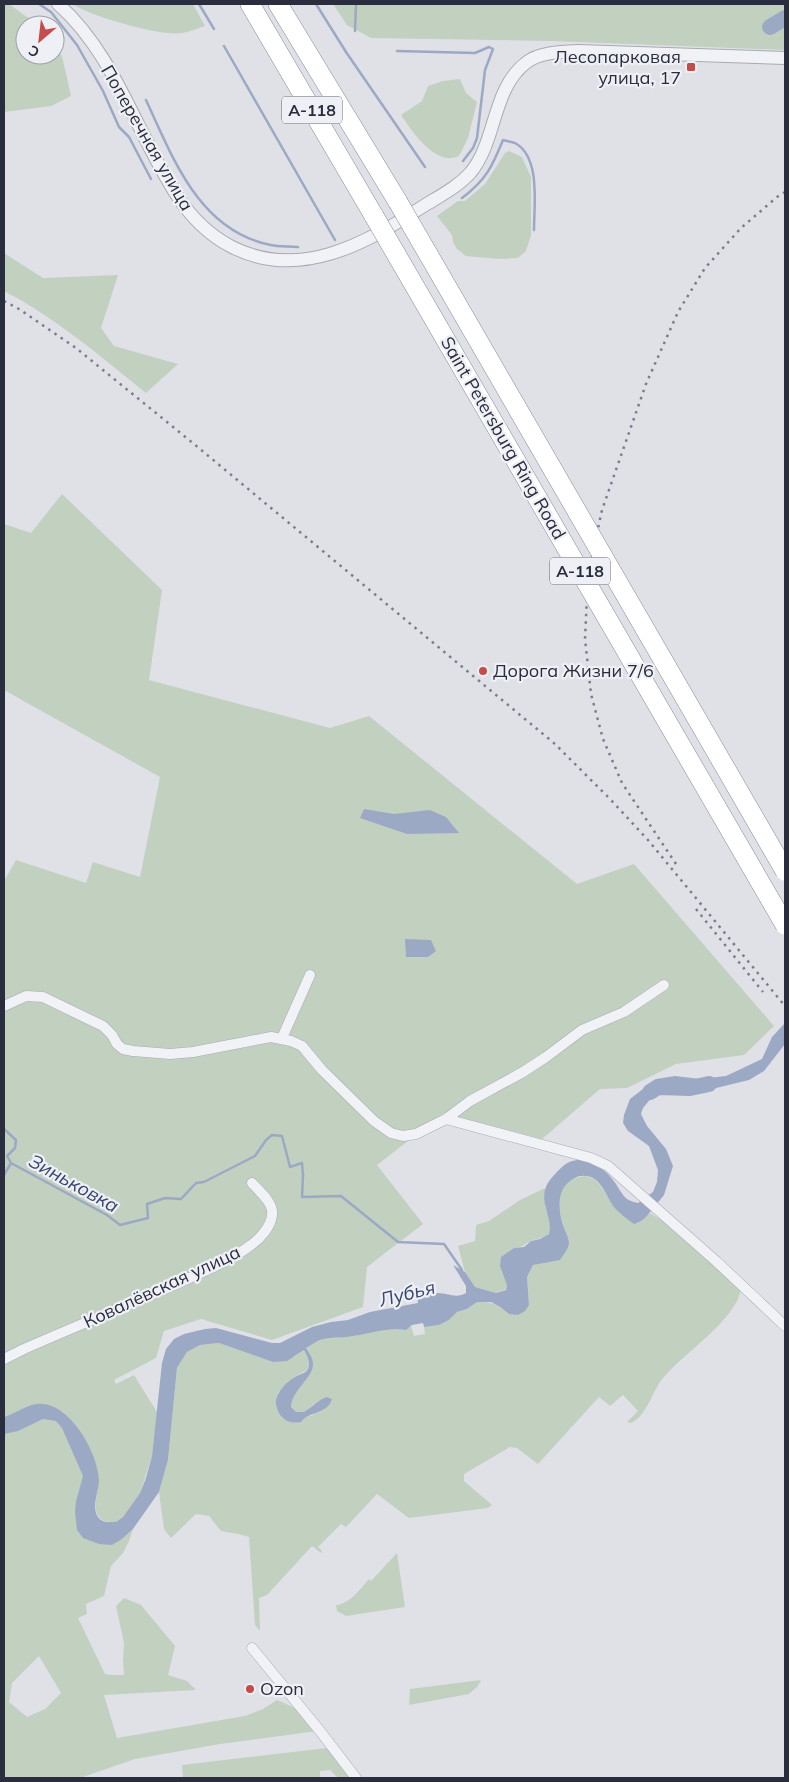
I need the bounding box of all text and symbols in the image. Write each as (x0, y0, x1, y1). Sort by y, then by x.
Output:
north arrow (15, 15, 65, 65)
text: С (25, 41, 42, 62)
place label: Лесопарковая улица, 17 (554, 45, 681, 89)
street label: Поперечная улица (96, 61, 199, 215)
marker: Лесопарковая улица, 17 (685, 61, 697, 73)
road number: А-118 (282, 96, 342, 124)
street label: Saint Petersburg Ring Road (436, 332, 571, 543)
road number: А-118 (550, 558, 610, 584)
place label: Дорога Жизни 7/6 (493, 659, 654, 682)
marker: Дорога Жизни 7/6 (477, 665, 489, 677)
water label: Зиньковка (25, 1148, 123, 1218)
street label: Ковалёвская улица (80, 1240, 244, 1333)
water label: Лубья (376, 1274, 437, 1312)
place label: Ozon (260, 1677, 304, 1700)
marker: Ozon (244, 1683, 256, 1695)

